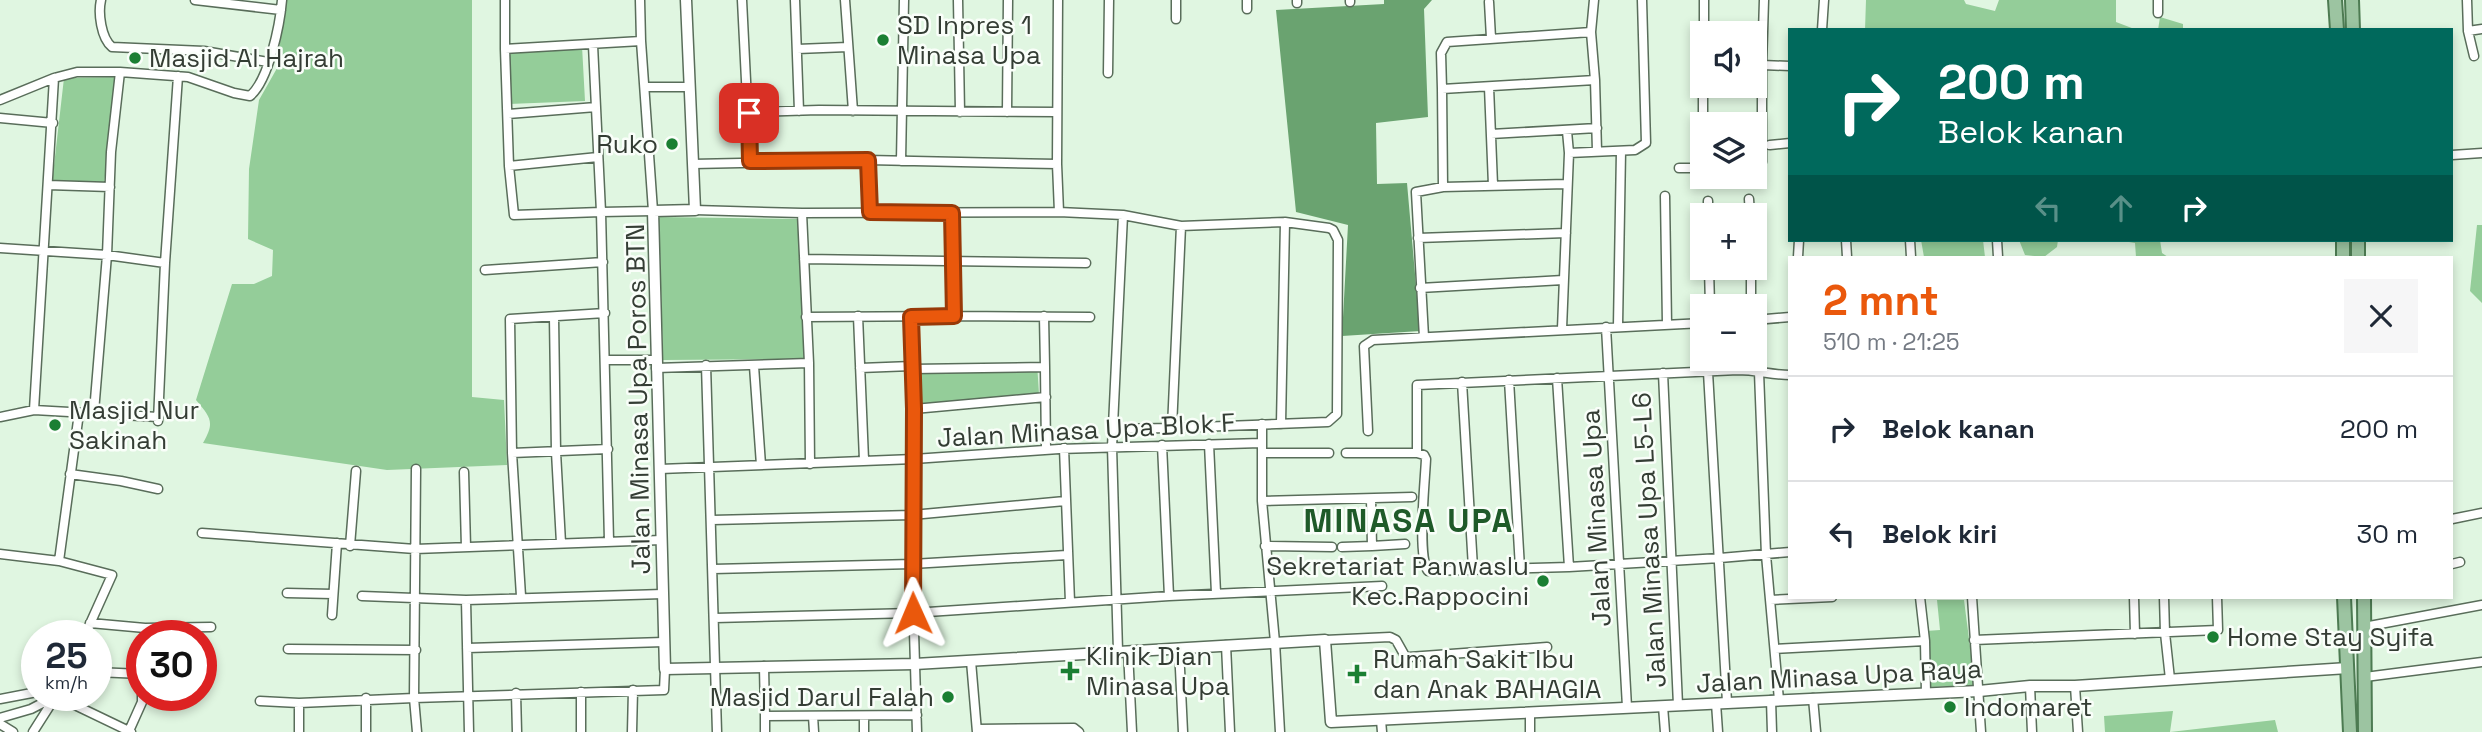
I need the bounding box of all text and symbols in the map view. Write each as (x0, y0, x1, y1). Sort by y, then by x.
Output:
place label: SD Inpres 1 Minasa Upa (897, 8, 1041, 72)
map controls (1690, 21, 1767, 371)
button: sound (1690, 21, 1767, 98)
marker: SD Inpres 1 Minasa Upa (875, 32, 891, 48)
place label: Masjid Al Hajrah (149, 41, 344, 75)
marker: Masjid Al Hajrah (127, 50, 143, 66)
text: 200 m (1938, 51, 2085, 113)
icon: right (1823, 56, 1914, 147)
pin (719, 83, 779, 143)
icon: arrive (730, 94, 768, 132)
button: layers (1690, 112, 1767, 189)
text: Belok kanan (1938, 112, 2124, 152)
place label: Ruko (596, 127, 658, 161)
marker: Ruko (664, 136, 680, 152)
icon: left (2029, 189, 2067, 227)
icon: ahead (2102, 189, 2140, 227)
icon: right (2175, 189, 2213, 227)
button: + (1690, 203, 1767, 280)
street label: Jalan Minasa Upa Poros BTN (618, 223, 658, 575)
text: 2 mnt (1823, 274, 1939, 327)
button: close (2344, 279, 2418, 353)
button: − (1690, 294, 1767, 371)
text: 510 m · 21:25 (1823, 327, 1960, 357)
street label: Jalan Minasa Upa L5-L6 (1624, 391, 1674, 689)
place label: Masjid Nur Sakinah (69, 393, 199, 457)
street label: Jalan Minasa Upa Blok F (936, 405, 1236, 455)
street label: Jalan Minasa Upa (1573, 408, 1619, 628)
icon: right (1823, 410, 1861, 448)
text: Belok kanan (1882, 412, 2035, 446)
text: 200 m (2340, 412, 2418, 446)
marker: Masjid Nur Sakinah (47, 417, 63, 433)
district label: MINASA UPA (1303, 500, 1515, 542)
icon: left (1823, 515, 1861, 553)
text: Belok kiri (1882, 517, 1997, 551)
text: 30 m (2357, 517, 2418, 551)
place label: Sekretariat Panwaslu Kec.Rappocini (1266, 549, 1529, 613)
marker: Sekretariat Panwaslu Kec.Rappocini (1535, 573, 1551, 589)
position arrow (876, 576, 950, 650)
speed limit sign: 30 (126, 620, 217, 711)
place label: Home Stay Syifa (2227, 620, 2434, 654)
marker: Home Stay Syifa (2205, 629, 2221, 645)
text: 25 (46, 634, 87, 678)
place label: Klinik Dian Minasa Upa (1086, 639, 1230, 703)
place label: Rumah Sakit Ibu dan Anak BAHAGIA (1373, 642, 1601, 706)
street label: Jalan Minasa Upa Raya (1695, 652, 1983, 700)
marker: Klinik Dian Minasa Upa (1060, 661, 1080, 681)
marker: Rumah Sakit Ibu dan Anak BAHAGIA (1347, 664, 1367, 684)
text: km/h (45, 671, 88, 694)
place label: Masjid Darul Falah (710, 680, 934, 714)
marker: Masjid Darul Falah (940, 689, 956, 705)
place label: Indomaret (1964, 690, 2093, 724)
marker: Indomaret (1942, 699, 1958, 715)

